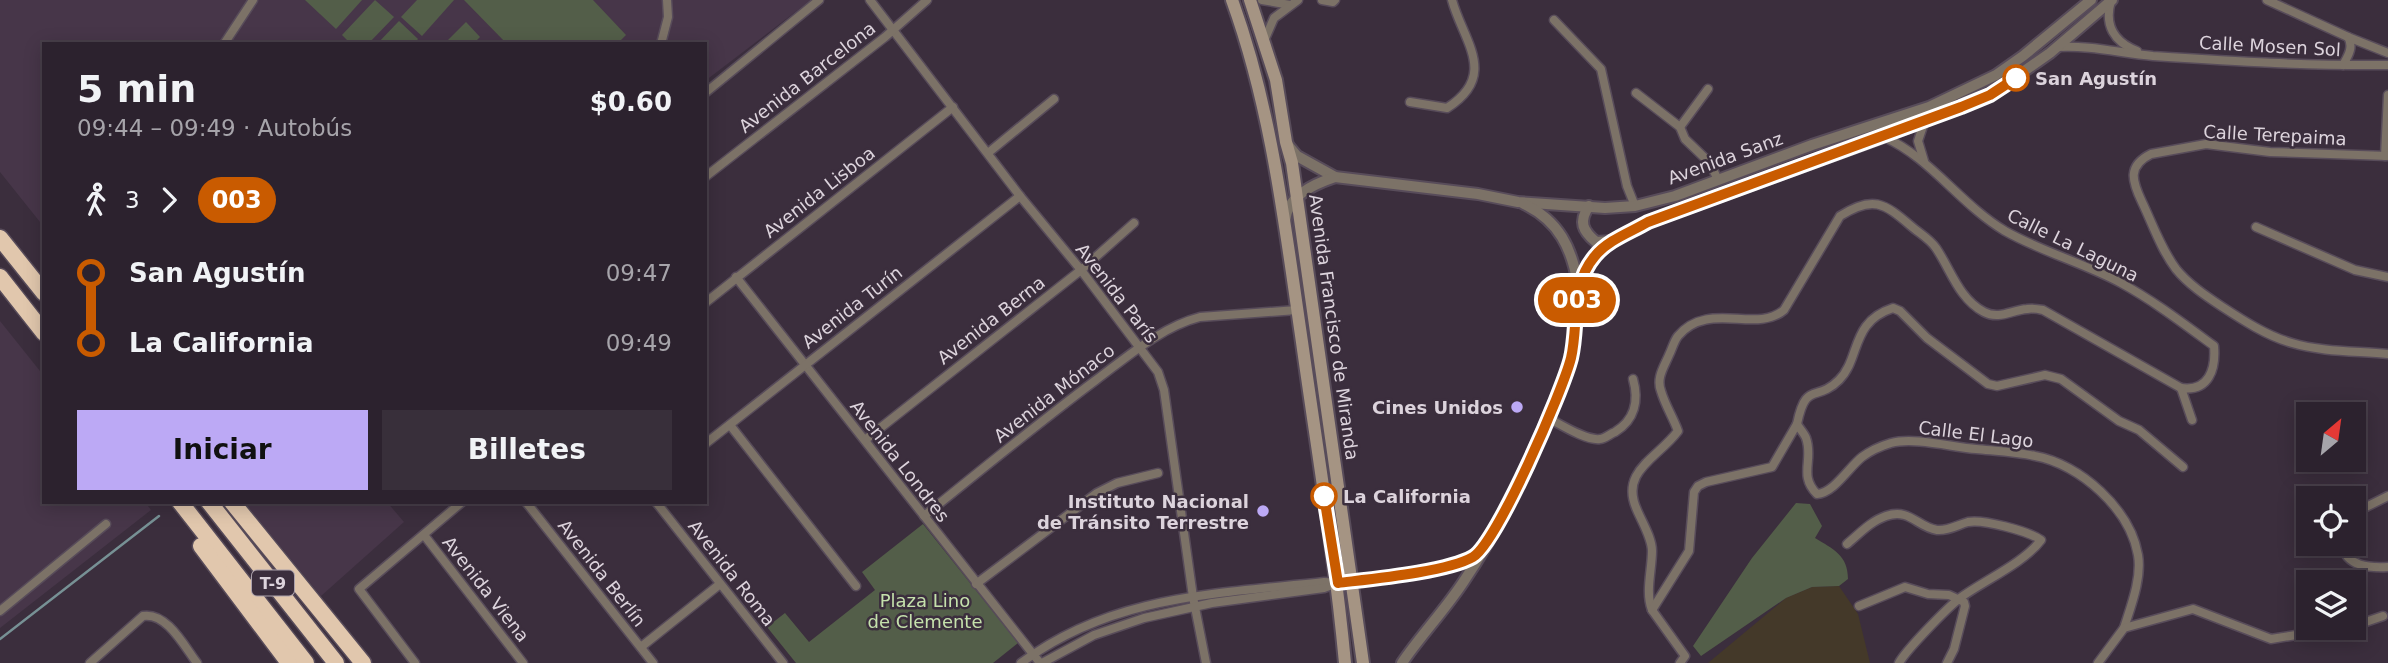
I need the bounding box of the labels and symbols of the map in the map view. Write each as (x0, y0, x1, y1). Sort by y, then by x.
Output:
street label: Avenida Barcelona (735, 17, 879, 137)
street label: Calle Mosen Sol (2199, 32, 2341, 60)
marker: San Agustín (2003, 65, 2029, 91)
place label: San Agustín (2035, 68, 2157, 89)
street label: Calle Terepaima (2203, 121, 2347, 149)
street label: Avenida Sanz (1665, 127, 1785, 189)
street label: Avenida Lisboa (759, 142, 879, 242)
street label: Avenida Francisco de Miranda (1305, 193, 1363, 461)
street label: Calle La Laguna (2004, 204, 2142, 286)
street label: Avenida París (1072, 239, 1162, 347)
street label: Avenida Turín (798, 261, 906, 353)
street label: Avenida Berna (933, 272, 1049, 368)
line badge: 003 (1537, 277, 1617, 323)
street label: Avenida Mónaco (989, 339, 1119, 447)
street label: Avenida Londres (846, 396, 954, 526)
place label: Cines Unidos (1372, 397, 1503, 418)
marker: Cines Unidos (1509, 399, 1525, 415)
north arrow (2296, 402, 2366, 472)
street label: Calle El Lago (1917, 417, 2035, 451)
marker: La California (1311, 483, 1337, 509)
place label: La California (1343, 486, 1471, 507)
place label: Instituto Nacional de Tránsito Terrestre (1037, 491, 1249, 533)
marker: Instituto Nacional de Tránsito Terrestre (1255, 503, 1271, 519)
street label: Avenida Berlín (554, 515, 650, 631)
street label: Avenida Roma (684, 516, 780, 630)
street label: Avenida Viena (438, 532, 534, 646)
road number: T-9 (252, 570, 294, 596)
park label: Plaza Lino de Clemente (867, 590, 983, 632)

